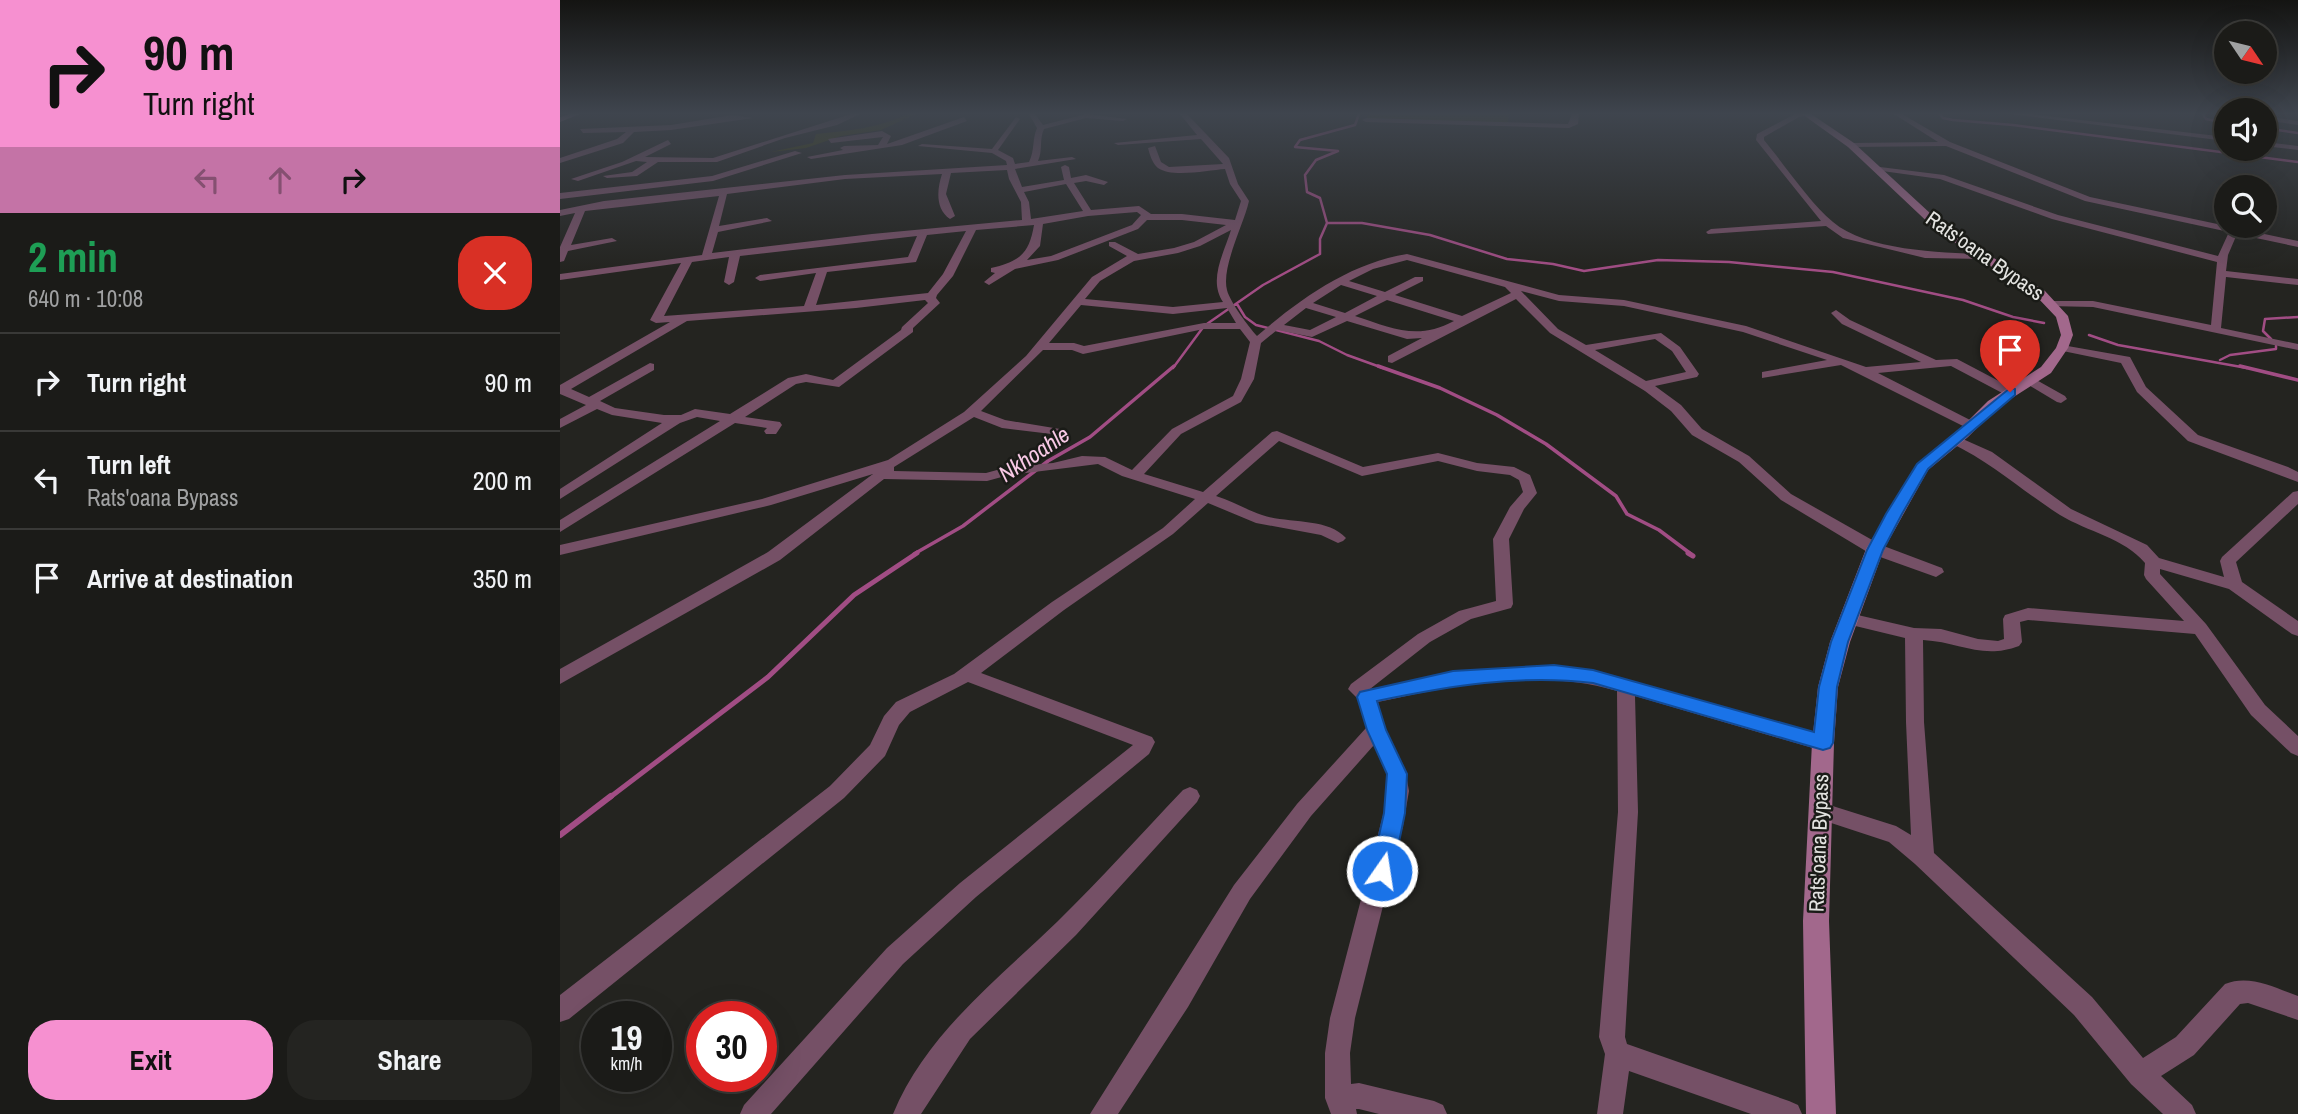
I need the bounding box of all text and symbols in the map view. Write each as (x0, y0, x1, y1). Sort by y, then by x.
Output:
text: 90 m (143, 19, 235, 85)
north arrow (2214, 21, 2277, 84)
map controls (2214, 21, 2277, 238)
icon: right (28, 28, 119, 119)
text: Turn right (143, 82, 255, 125)
button: sound (2214, 98, 2277, 161)
icon: left (188, 161, 226, 199)
icon: ahead (261, 161, 299, 199)
icon: right (334, 161, 372, 199)
button: search (2214, 175, 2277, 238)
street label: Rats'oana Bypass (1920, 204, 2050, 307)
text: 2 min (28, 229, 118, 285)
button: close (458, 236, 532, 310)
text: 640 m · 10:08 (28, 283, 143, 314)
pin (1980, 320, 2040, 392)
icon: arrive (1991, 331, 2029, 369)
icon: right (28, 363, 66, 401)
text: Turn right (87, 365, 186, 400)
text: 90 m (485, 365, 532, 400)
water label: Nkhoahle (992, 418, 1075, 489)
text: Turn left (87, 447, 171, 482)
icon: left (28, 461, 66, 499)
text: 200 m (473, 463, 532, 498)
text: Rats'oana Bypass (87, 482, 238, 513)
icon: arrive (28, 559, 66, 597)
text: Arrive at destination (87, 561, 293, 596)
text: 350 m (473, 561, 532, 596)
street label: Rats'oana Bypass (1802, 773, 1835, 913)
position arrow (1345, 834, 1419, 908)
speed limit sign: 30 (686, 1001, 777, 1092)
text: 19 (611, 1014, 642, 1061)
button: Exit (28, 1020, 273, 1100)
button: Share (287, 1020, 532, 1100)
text: km/h (611, 1051, 643, 1076)

